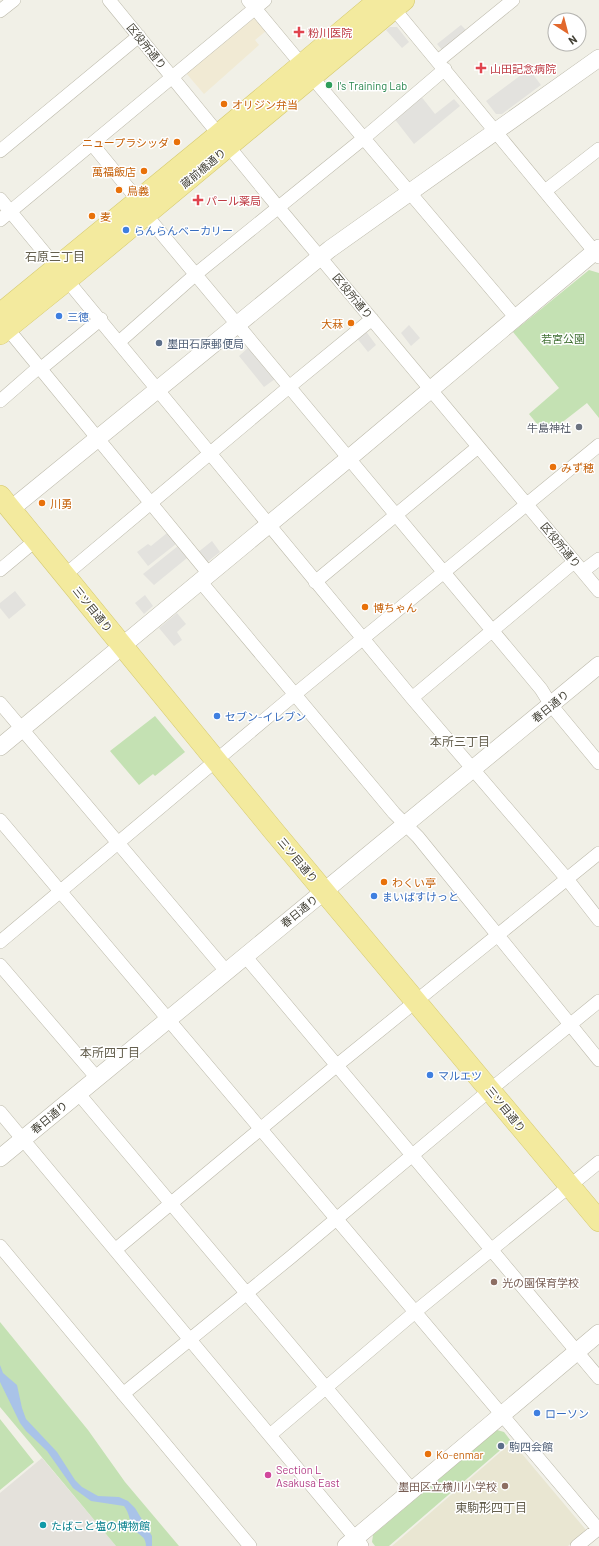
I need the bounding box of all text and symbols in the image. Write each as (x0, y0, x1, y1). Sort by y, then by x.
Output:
north arrow (547, 12, 587, 52)
street label: 区役所通り (125, 21, 169, 71)
marker: 粉川医院 (293, 26, 305, 38)
place label: 粉川医院 (308, 26, 352, 39)
text: N (566, 33, 580, 48)
marker: 山田記念病院 (475, 62, 487, 74)
place label: 山田記念病院 (490, 62, 556, 75)
place label: I's Training Lab (337, 79, 407, 92)
marker: I's Training Lab (324, 80, 334, 90)
place label: オリジン弁当 (232, 98, 298, 111)
marker: オリジン弁当 (219, 99, 229, 109)
place label: ニュープラシッダ (82, 136, 169, 149)
marker: ニュープラシッダ (172, 137, 182, 147)
street label: 蔵前橋通り (178, 145, 228, 191)
place label: 萬福飯店 (92, 165, 136, 178)
marker: 萬福飯店 (139, 166, 149, 176)
place label: 鳥義 (127, 184, 149, 197)
marker: 鳥義 (114, 185, 124, 195)
place label: パール薬局 (206, 194, 261, 207)
marker: パール薬局 (193, 195, 203, 205)
place label: 麦 (100, 210, 111, 223)
marker: 麦 (87, 211, 97, 221)
place label: らんらんベーカリー (134, 224, 233, 237)
marker: らんらんベーカリー (121, 225, 131, 235)
district label: 石原三丁目 (25, 249, 85, 263)
street label: 区役所通り (330, 271, 376, 321)
place label: 三徳 (67, 310, 89, 323)
marker: 三徳 (54, 311, 64, 321)
place label: 大菻 (321, 317, 343, 330)
marker: 大菻 (346, 318, 356, 328)
park label: 若宮公園 (541, 332, 585, 345)
place label: 墨田石原郵便局 (167, 337, 244, 350)
marker: 墨田石原郵便局 (154, 338, 164, 348)
place label: 牛島神社 (527, 421, 571, 434)
marker: 牛島神社 (574, 422, 584, 432)
place label: みず穂 (561, 461, 594, 474)
marker: みず穂 (548, 462, 558, 472)
place label: 川勇 (50, 497, 72, 510)
marker: 川勇 (37, 498, 47, 508)
street label: 区役所通り (538, 520, 584, 570)
street label: 三ツ目通り (71, 584, 115, 634)
place label: 博ちゃん (373, 601, 417, 614)
marker: 博ちゃん (360, 602, 370, 612)
street label: 春日通り (529, 687, 571, 725)
place label: セブン-イレブン (225, 710, 306, 723)
marker: セブン-イレブン (212, 711, 222, 721)
district label: 本所三丁目 (430, 734, 490, 748)
street label: 三ツ目通り (275, 835, 321, 885)
place label: わくい亭 (392, 876, 436, 889)
marker: わくい亭 (379, 877, 389, 887)
place label: まいばすけっと (382, 890, 459, 903)
marker: まいばすけっと (369, 891, 379, 901)
street label: 春日通り (278, 892, 320, 930)
district label: 本所四丁目 (80, 1045, 140, 1059)
place label: マルエツ (438, 1069, 482, 1082)
marker: マルエツ (425, 1070, 435, 1080)
street label: 三ツ目通り (484, 1084, 528, 1134)
street label: 春日通り (28, 1098, 70, 1136)
place label: 光の園保育学校 (502, 1276, 579, 1289)
marker: 光の園保育学校 (489, 1277, 499, 1287)
place label: ローソン (545, 1407, 589, 1420)
marker: ローソン (532, 1408, 542, 1418)
place label: 駒四会館 (509, 1440, 553, 1453)
marker: 駒四会館 (496, 1441, 506, 1451)
place label: Ko-enmar (436, 1448, 483, 1461)
marker: Ko-enmar (423, 1449, 433, 1459)
place label: Section L Asakusa East (276, 1463, 340, 1489)
marker: Section L Asakusa East (263, 1470, 273, 1480)
place label: 墨田区立横川小学校 (398, 1480, 497, 1493)
marker: 墨田区立横川小学校 (500, 1481, 510, 1491)
district label: 東駒形四丁目 (455, 1500, 527, 1514)
place label: たばこと塩の博物館 (51, 1519, 150, 1532)
marker: たばこと塩の博物館 (38, 1520, 48, 1530)

